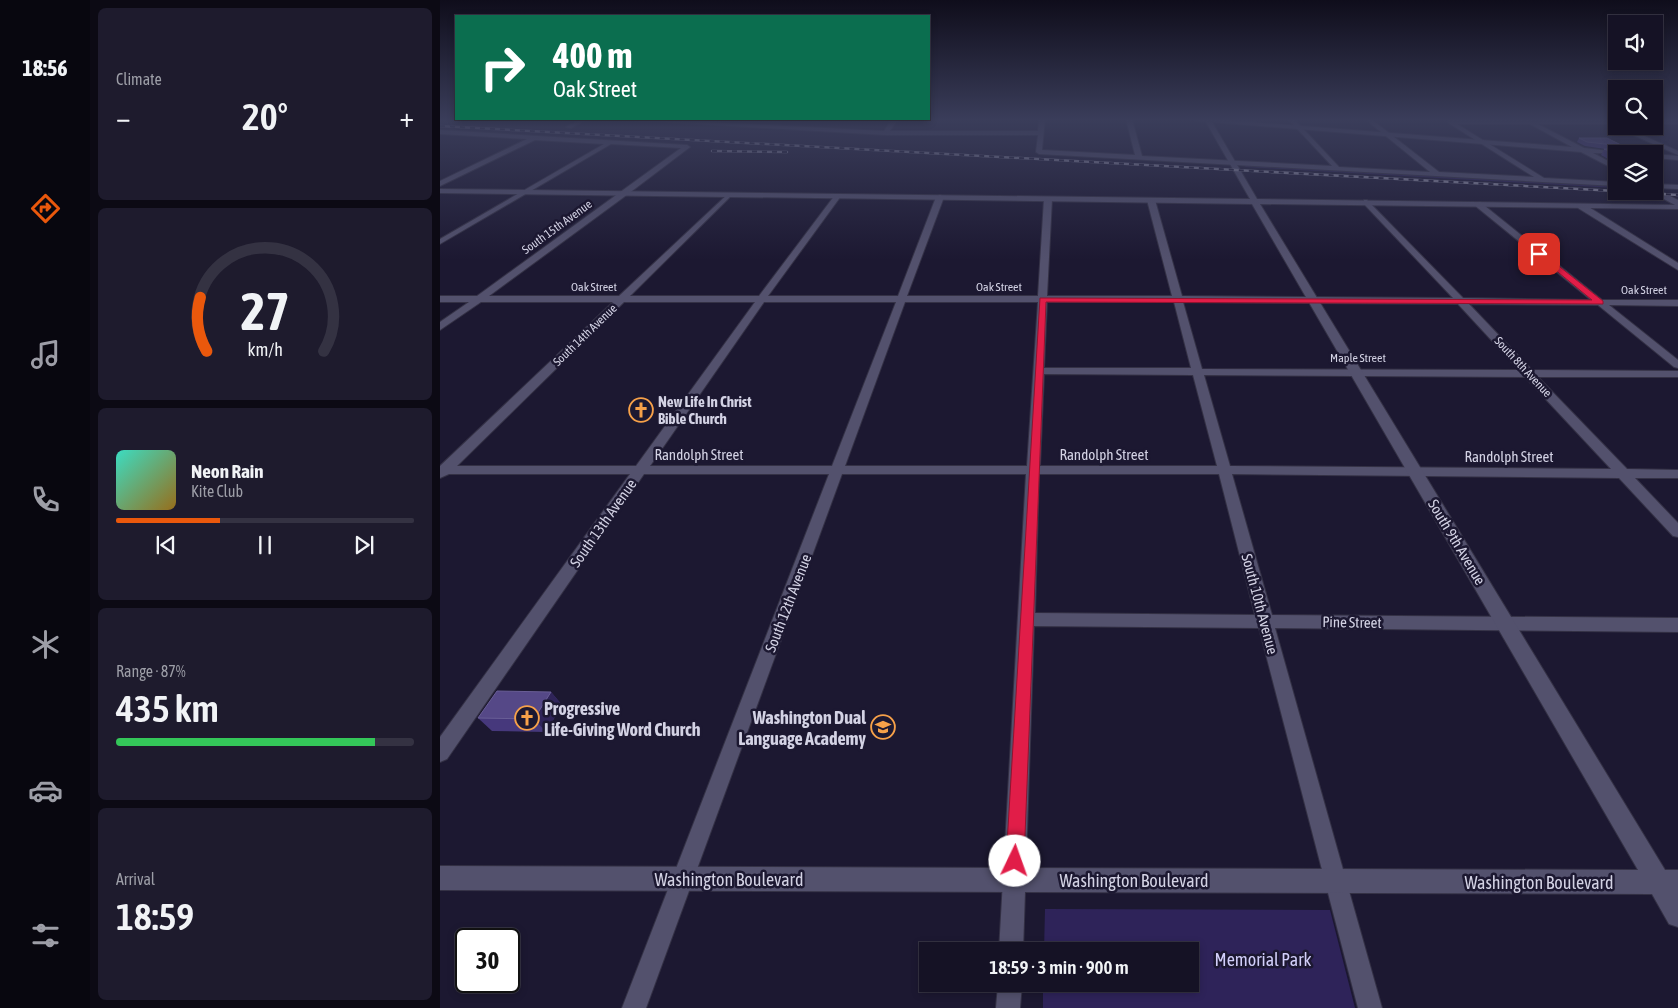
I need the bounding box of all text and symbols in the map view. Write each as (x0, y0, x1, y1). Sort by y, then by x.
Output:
map controls (1608, 15, 1663, 200)
button: sound (1608, 15, 1663, 70)
icon: right (470, 35, 535, 100)
text: 400 m (553, 35, 632, 75)
text: 18:56 (22, 55, 68, 81)
text: Climate (116, 70, 162, 88)
text: Oak Street (553, 76, 637, 102)
button: search (1608, 80, 1663, 135)
text: 20° (242, 95, 288, 138)
text: − (116, 101, 131, 133)
text: + (399, 101, 414, 133)
button: layers (1608, 145, 1663, 200)
icon: directions (28, 191, 63, 226)
street label: South 15th Avenue (519, 197, 595, 257)
pin (1518, 233, 1560, 275)
icon: arrive (1525, 240, 1553, 268)
street label: Oak Street (571, 280, 617, 294)
street label: Oak Street (976, 280, 1022, 294)
text: 27 (241, 281, 289, 341)
street label: Oak Street (1621, 283, 1667, 297)
street label: South 14th Avenue (550, 301, 620, 369)
street label: South 8th Avenue (1492, 334, 1554, 400)
icon: music (28, 337, 63, 372)
text: km/h (247, 339, 283, 360)
street label: Maple Street (1330, 351, 1386, 365)
place label: New Life In Christ Bible Church (658, 393, 752, 427)
church icon: New Life In Christ Bible Church (628, 397, 654, 423)
street label: Randolph Street (654, 446, 744, 463)
street label: Randolph Street (1059, 446, 1149, 463)
street label: Randolph Street (1464, 448, 1554, 465)
text: Neon Rain (191, 460, 263, 482)
street label: South 13th Avenue (566, 476, 640, 570)
icon: phone (28, 482, 63, 517)
text: Kite Club (191, 482, 243, 500)
street label: South 9th Avenue (1425, 496, 1489, 588)
icon: previous (152, 531, 180, 559)
icon: pause (251, 531, 279, 559)
icon: next (350, 531, 378, 559)
street label: South 12th Avenue (762, 551, 815, 654)
street label: South 10th Avenue (1238, 552, 1282, 656)
street label: Pine Street (1322, 613, 1382, 631)
icon: climate (28, 627, 63, 662)
text: Range · 87% (116, 662, 186, 680)
text: 435 km (116, 687, 219, 730)
place label: Progressive Life-Giving Word Church (544, 698, 701, 740)
church icon: Progressive Life-Giving Word Church (514, 705, 540, 731)
place label: Washington Dual Language Academy (738, 707, 867, 749)
school or university icon: Washington Dual Language Academy (870, 714, 896, 740)
icon: car (28, 773, 63, 808)
position arrow (988, 834, 1040, 886)
street label: Washington Boulevard (655, 869, 803, 890)
text: Arrival (116, 870, 155, 888)
street label: Washington Boulevard (1060, 870, 1208, 891)
street label: Washington Boulevard (1465, 872, 1613, 893)
text: 18:59 (116, 895, 194, 938)
icon: filters (28, 918, 63, 953)
speed limit sign: 30 (455, 928, 520, 993)
park label: Memorial Park (1215, 949, 1311, 970)
text: 18:59 · 3 min · 900 m (989, 956, 1129, 978)

